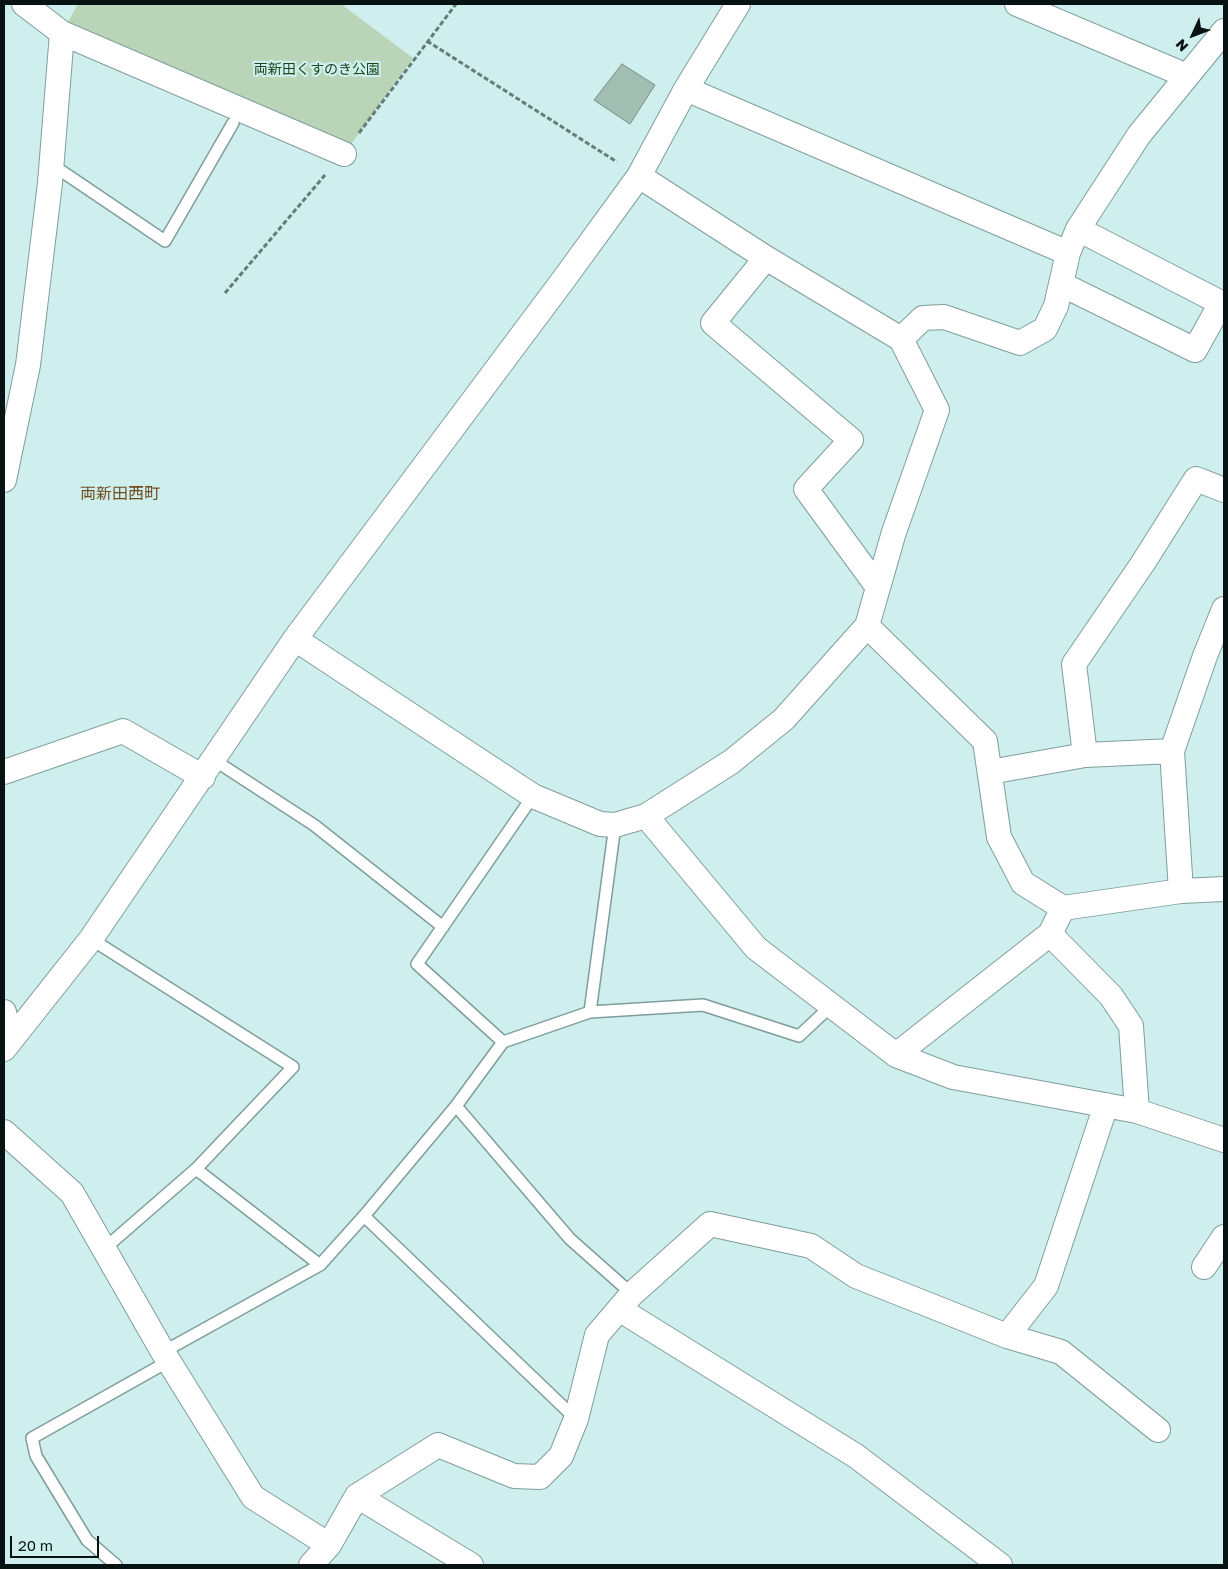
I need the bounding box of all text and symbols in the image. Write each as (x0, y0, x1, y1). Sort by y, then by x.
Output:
north arrow (1168, 10, 1218, 60)
text: N (1172, 36, 1192, 55)
park label: 両新田くすのき公園 (254, 62, 380, 78)
district label: 両新田西町 (80, 484, 160, 504)
scale bar (12, 1526, 101, 1558)
text: 20 m (18, 1536, 53, 1554)

